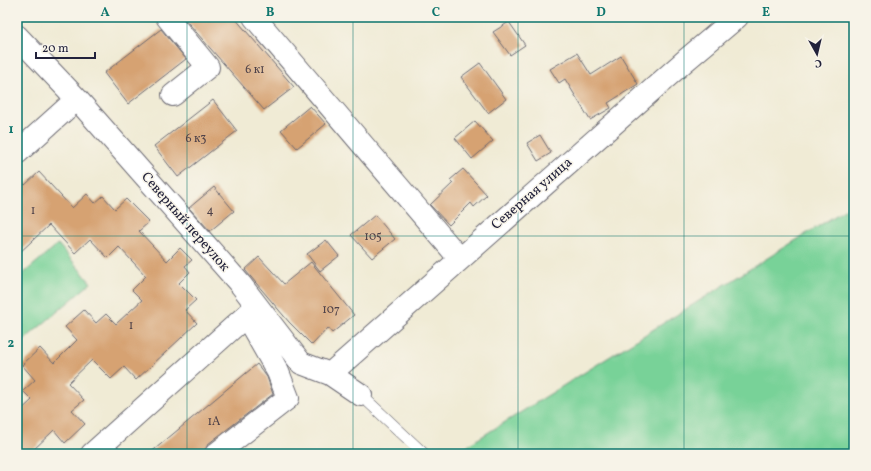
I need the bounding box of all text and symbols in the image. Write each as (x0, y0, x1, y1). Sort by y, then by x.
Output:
text: A (100, 4, 110, 22)
text: B (266, 4, 275, 22)
text: C (432, 4, 440, 22)
text: D (596, 4, 606, 22)
text: E (762, 4, 770, 22)
scale bar (36, 34, 95, 60)
north arrow (797, 34, 837, 74)
text: 20 m (42, 41, 69, 57)
text: С (814, 54, 823, 70)
house number: 6 к1 (245, 62, 265, 78)
text: 1 (8, 121, 14, 139)
house number: 6 к3 (185, 131, 207, 147)
street label: Северная улица (487, 153, 577, 235)
street label: Северный переулок (136, 168, 234, 276)
house number: 1 (31, 203, 35, 219)
house number: 4 (206, 203, 214, 219)
house number: 105 (364, 229, 382, 245)
house number: 107 (322, 302, 340, 318)
house number: 1 (129, 318, 133, 334)
text: 2 (8, 335, 15, 353)
house number: 1А (207, 414, 221, 430)

